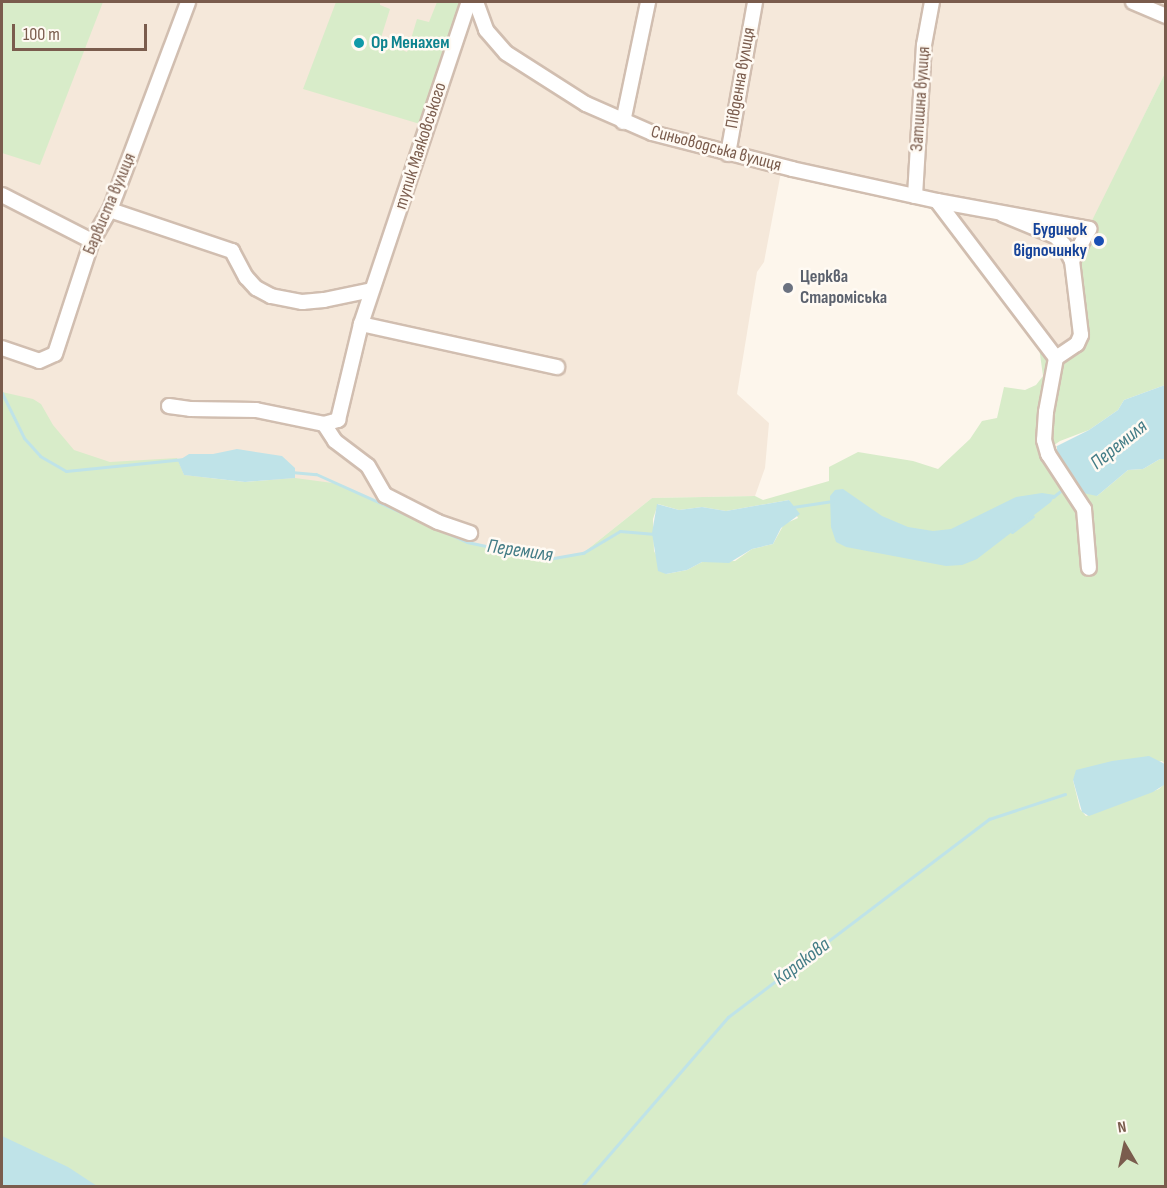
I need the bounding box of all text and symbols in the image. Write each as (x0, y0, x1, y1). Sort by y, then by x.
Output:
scale bar (15, 12, 150, 50)
text: 100 m (23, 24, 60, 45)
street label: Південна вулиця (721, 26, 761, 130)
place label: Ор Менахем (371, 32, 449, 54)
marker: Ор Менахем (352, 36, 366, 50)
street label: Затишна вулиця (907, 46, 935, 152)
street label: тупик Маяковського (390, 80, 452, 212)
street label: Синьоводська вулиця (648, 121, 784, 177)
street label: Барвиста вулиця (79, 150, 141, 258)
place label: Будинок відпочинку (1013, 220, 1087, 262)
marker: Будинок відпочинку (1092, 234, 1106, 248)
place label: Церква Староміська (800, 267, 887, 310)
marker: Церква Староміська (781, 281, 795, 295)
water label: Перемиля (1086, 415, 1152, 475)
water label: Перемиля (486, 535, 554, 567)
water label: Каракова (769, 933, 835, 991)
north arrow (1095, 1116, 1155, 1176)
text: N (1116, 1118, 1128, 1138)

